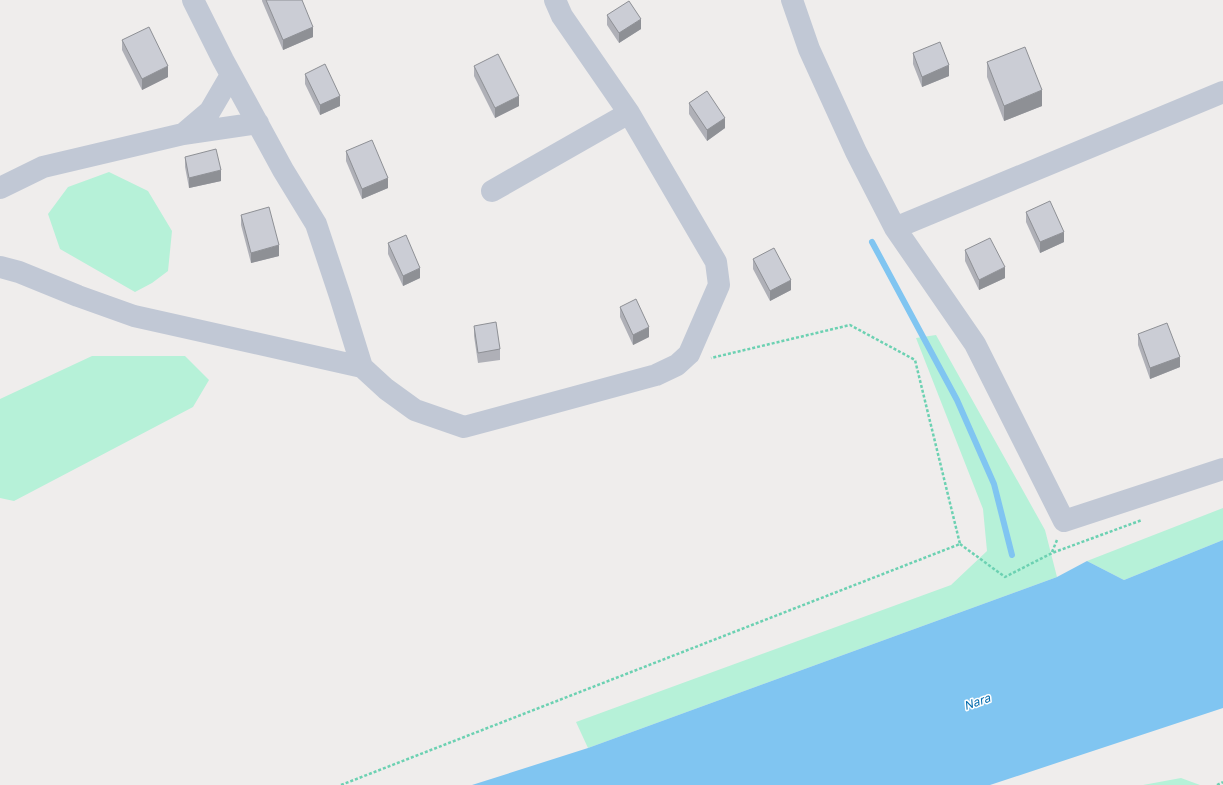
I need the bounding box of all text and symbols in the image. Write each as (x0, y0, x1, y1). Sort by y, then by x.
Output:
water label: Nara (962, 690, 993, 713)

